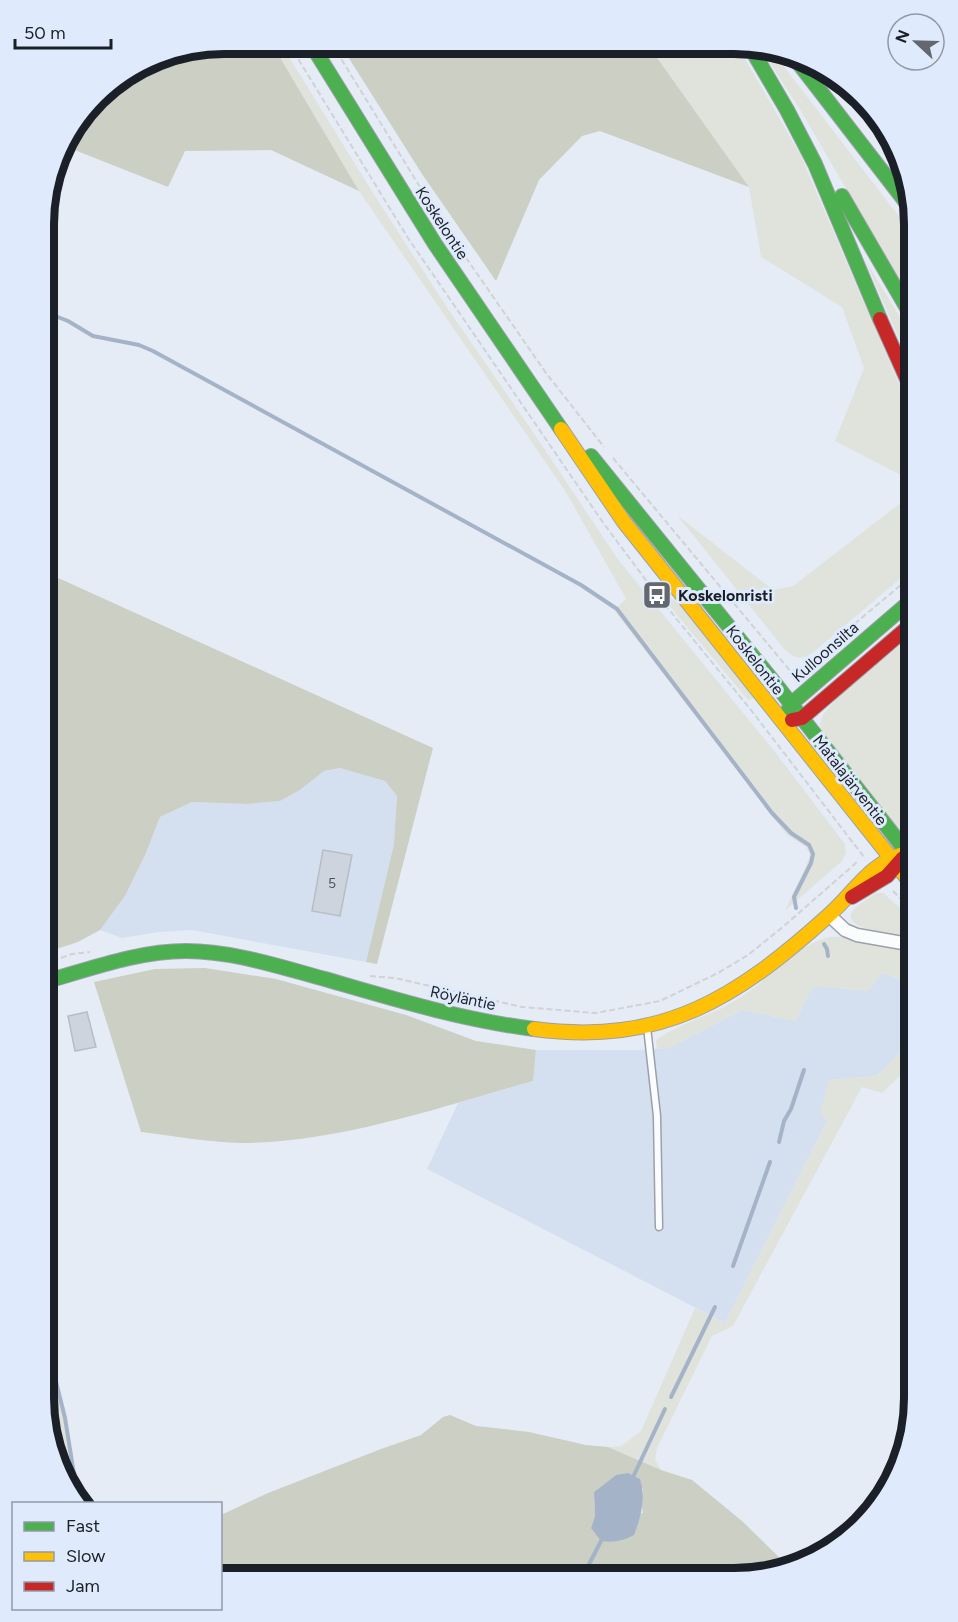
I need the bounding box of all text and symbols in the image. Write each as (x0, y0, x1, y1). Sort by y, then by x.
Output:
scale bar (15, 12, 111, 50)
north arrow (886, 12, 946, 72)
text: 50 m (24, 22, 66, 44)
text: N (891, 27, 914, 46)
street label: Koskelontie (411, 183, 473, 263)
bus stop icon: Koskelonristi (641, 579, 673, 611)
place label: Koskelonristi (678, 586, 773, 605)
street label: Kulloonsilta (788, 618, 862, 686)
street label: Koskelontie (722, 621, 788, 699)
street label: Matalajärventie (809, 731, 891, 829)
house number: 5 (328, 875, 336, 892)
street label: Röyläntie (428, 982, 498, 1014)
legend (12, 1502, 222, 1610)
text: Fast (66, 1515, 100, 1537)
text: Slow (66, 1545, 105, 1567)
text: Jam (66, 1575, 100, 1597)

